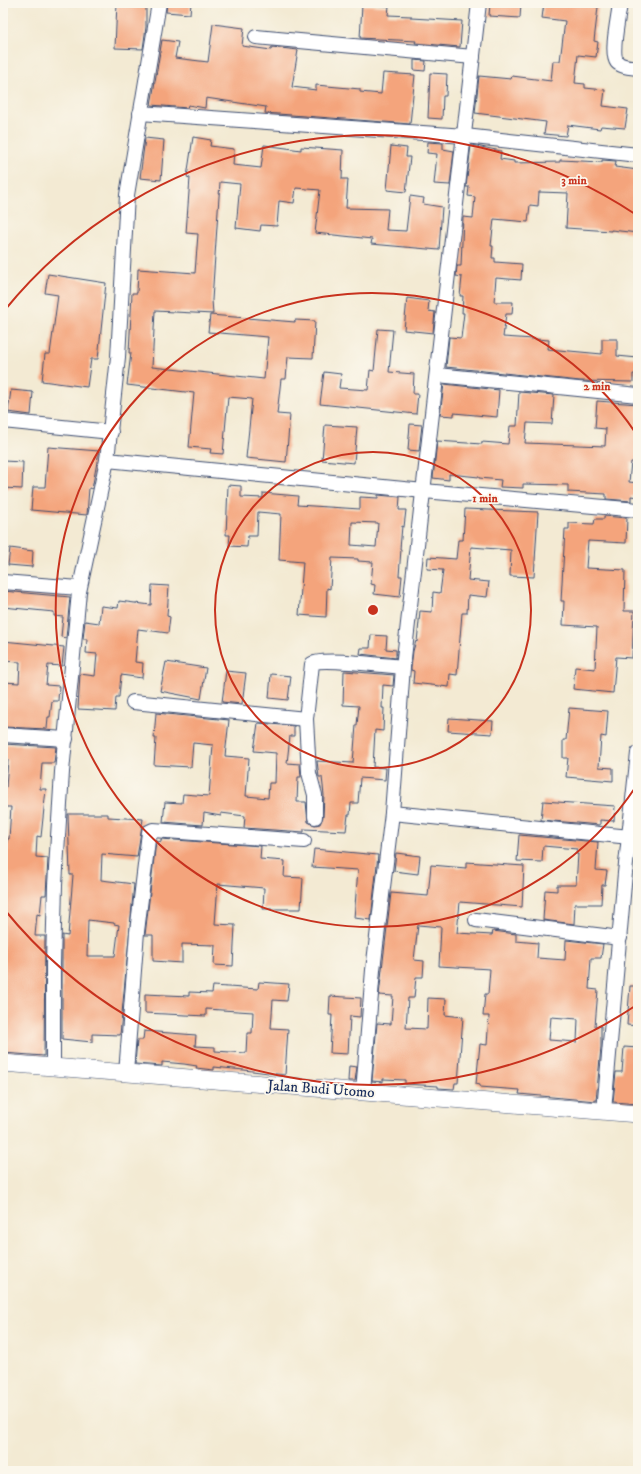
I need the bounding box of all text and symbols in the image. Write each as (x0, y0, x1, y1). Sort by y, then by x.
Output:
text: 3 min (561, 173, 587, 188)
text: 2 min (584, 379, 611, 394)
text: 1 min (472, 491, 498, 506)
centre of rings (366, 603, 380, 617)
street label: Jalan Budi Utomo (265, 1076, 375, 1102)

